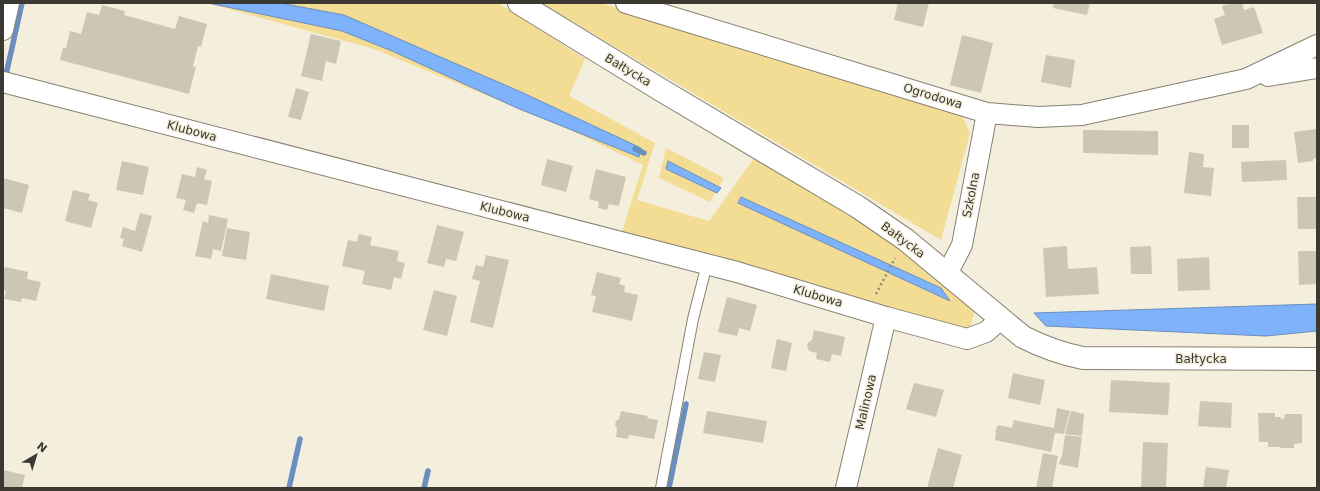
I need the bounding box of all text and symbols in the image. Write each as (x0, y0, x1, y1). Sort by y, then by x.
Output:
street label: Bałtycka (602, 51, 654, 89)
street label: Ogrodowa (902, 80, 964, 112)
street label: Klubowa (166, 118, 218, 144)
street label: Szkolna (960, 171, 982, 219)
street label: Klubowa (479, 199, 531, 225)
street label: Bałtycka (878, 219, 928, 261)
street label: Klubowa (792, 282, 844, 310)
street label: Bałtycka (1175, 352, 1227, 366)
street label: Malinowa (853, 373, 879, 431)
north arrow (16, 435, 56, 475)
text: N (34, 440, 49, 455)

